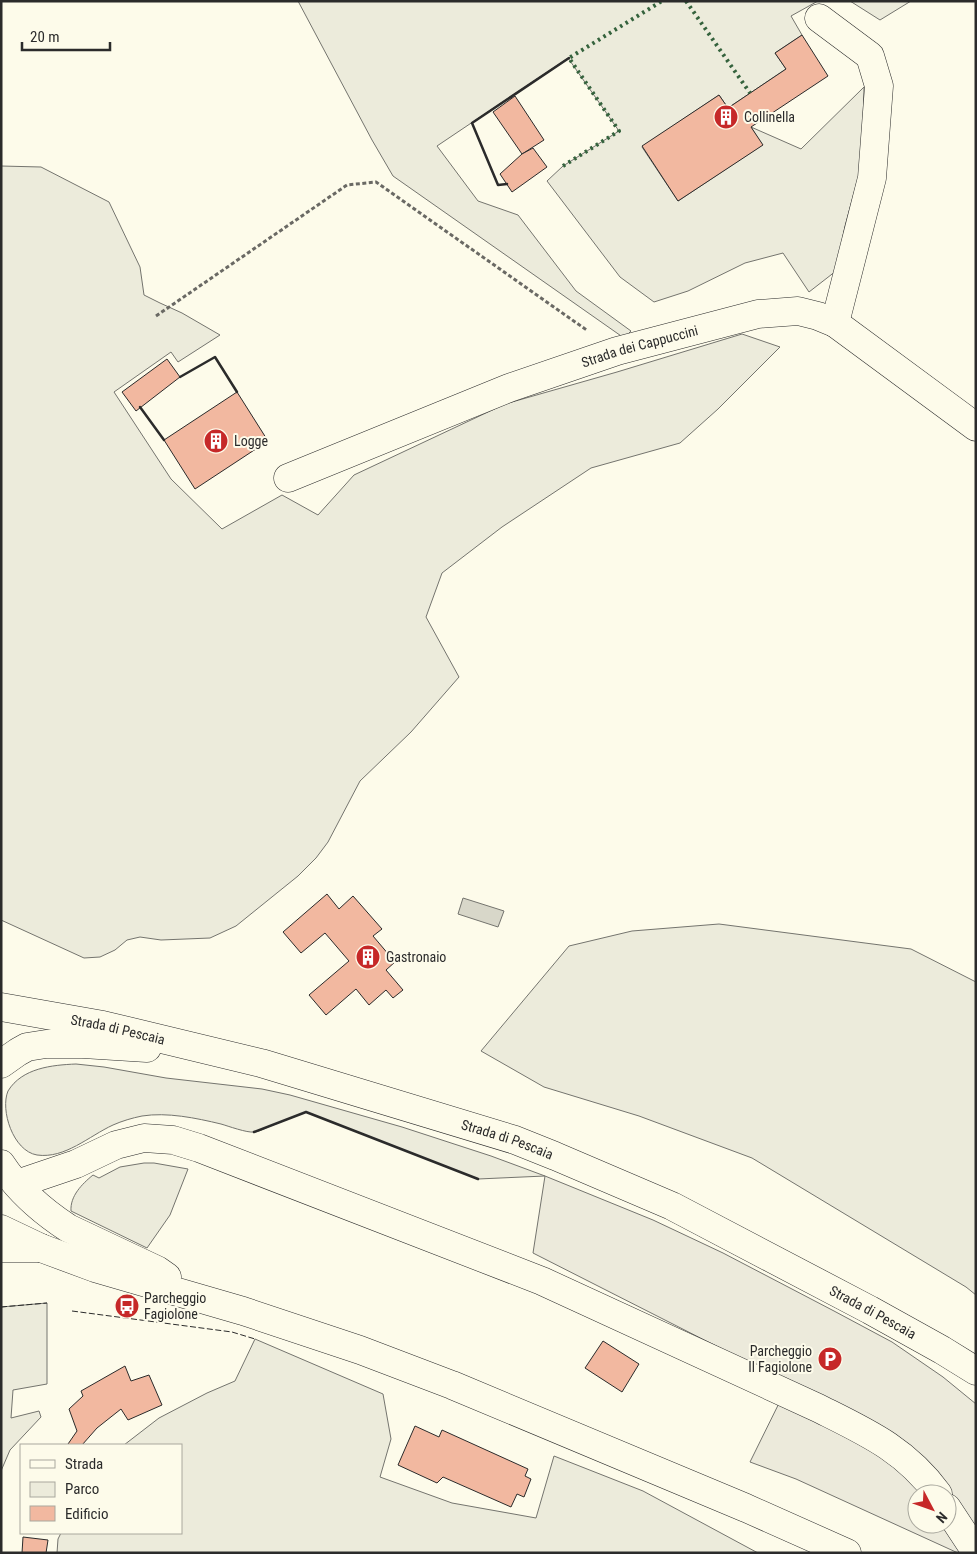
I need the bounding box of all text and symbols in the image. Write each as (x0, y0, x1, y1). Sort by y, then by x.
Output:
scale bar (22, 20, 110, 52)
text: 20 m (30, 28, 60, 46)
building icon: Collinella (713, 104, 739, 130)
place label: Collinella (744, 109, 795, 125)
street label: Strada dei Cappuccini (579, 322, 700, 371)
building icon: Logge (203, 428, 229, 454)
place label: Logge (234, 433, 268, 449)
building icon: Gastronaio (355, 944, 381, 970)
place label: Gastronaio (386, 949, 446, 965)
street label: Strada di Pescaia (69, 1011, 167, 1048)
street label: Strada di Pescaia (459, 1116, 556, 1163)
street label: Strada di Pescaia (827, 1282, 919, 1342)
place label: Parcheggio Fagiolone (144, 1290, 206, 1322)
bus stop icon: Parcheggio Fagiolone (114, 1293, 140, 1319)
place label: Parcheggio Il Fagiolone (748, 1343, 812, 1375)
parking icon: Parcheggio Il Fagiolone (817, 1346, 843, 1372)
legend (20, 1444, 182, 1534)
text: Strada (65, 1455, 103, 1473)
text: Parco (65, 1480, 99, 1498)
north arrow (907, 1484, 957, 1534)
text: Edificio (65, 1505, 108, 1523)
text: N (933, 1509, 951, 1526)

